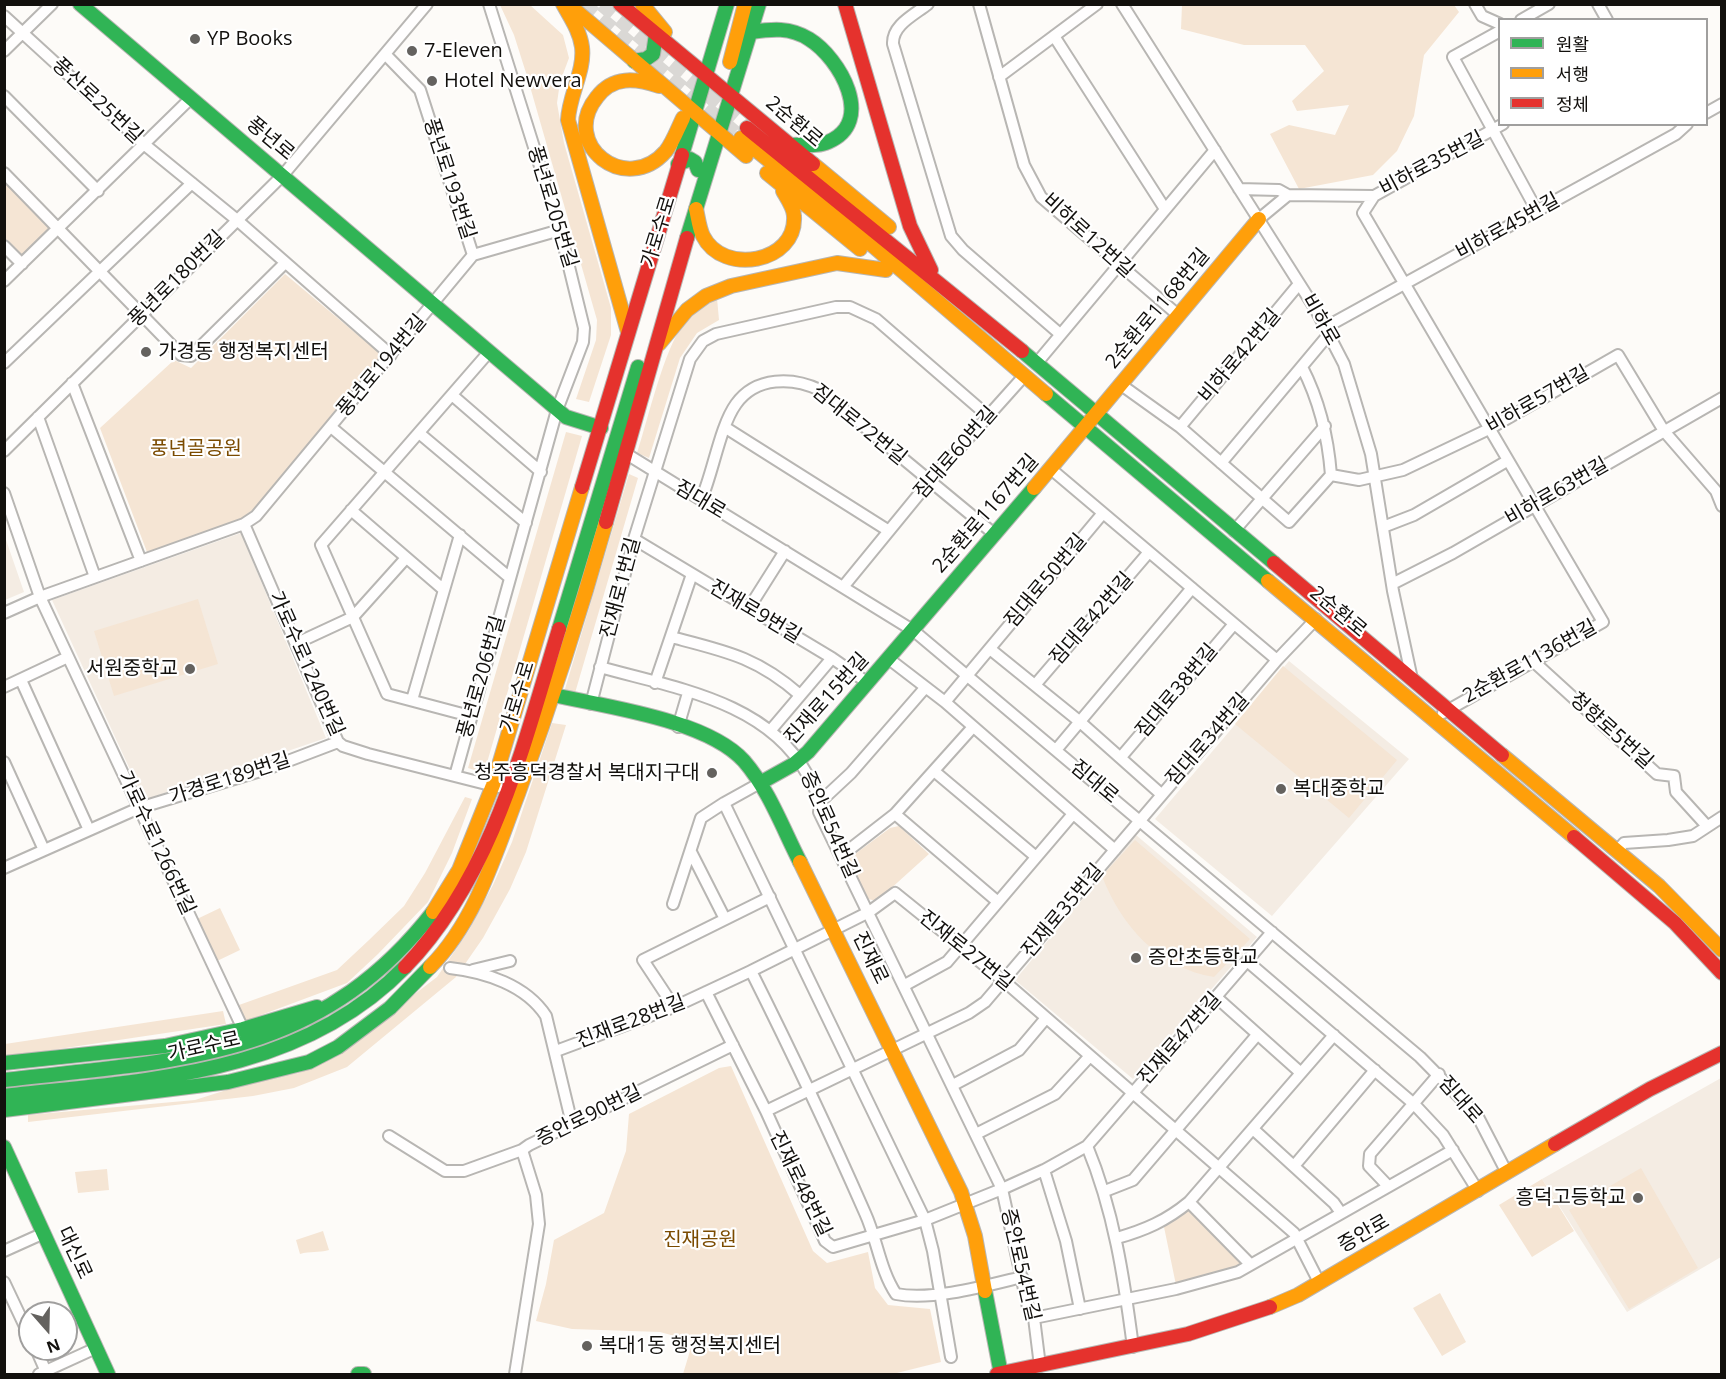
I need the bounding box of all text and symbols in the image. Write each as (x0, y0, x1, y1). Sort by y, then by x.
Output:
legend (1498, 18, 1708, 126)
place label: YP Books (207, 27, 292, 51)
marker: YP Books (188, 32, 202, 46)
text: 원활 (1556, 32, 1589, 56)
place label: 7-Eleven (424, 39, 503, 63)
marker: 7-Eleven (405, 44, 419, 58)
street label: 풍산로25번길 (47, 53, 147, 149)
text: 서행 (1556, 62, 1589, 86)
place label: Hotel Newvera (444, 69, 582, 93)
marker: Hotel Newvera (425, 74, 439, 88)
street label: 2순환로 (761, 91, 827, 153)
text: 정체 (1556, 92, 1589, 116)
street label: 풍년로 (241, 112, 299, 166)
street label: 풍년로193번길 (418, 115, 480, 243)
street label: 비하로35번길 (1376, 126, 1488, 202)
street label: 풍년로205번길 (522, 143, 582, 271)
street label: 비하로12번길 (1037, 189, 1139, 283)
street label: 비하로45번길 (1452, 189, 1564, 265)
street label: 가로수로 (637, 193, 681, 271)
street label: 풍년로180번길 (124, 226, 230, 332)
street label: 2순환로1168번길 (1101, 244, 1215, 374)
street label: 비하로 (1296, 290, 1344, 350)
street label: 비하로42번길 (1194, 304, 1286, 408)
street label: 풍년로194번길 (332, 310, 432, 422)
place label: 가경동 행정복지센터 (158, 340, 329, 364)
marker: 가경동 행정복지센터 (139, 345, 153, 359)
street label: 비하로57번길 (1482, 361, 1594, 439)
street label: 짐대로72번길 (807, 380, 911, 470)
street label: 짐대로60번길 (909, 402, 1003, 504)
park label: 풍년골공원 (150, 437, 242, 461)
street label: 2순환로1167번길 (928, 450, 1044, 578)
street label: 비하로63번길 (1501, 453, 1613, 531)
street label: 짐대로 (670, 475, 730, 525)
street label: 짐대로50번길 (1000, 529, 1092, 633)
street label: 진재로1번길 (596, 535, 646, 641)
street label: 짐대로42번길 (1045, 568, 1139, 670)
street label: 진재로9번길 (704, 575, 806, 649)
street label: 2순환로 (1305, 581, 1371, 643)
street label: 가로수로1240번길 (263, 588, 349, 740)
street label: 풍년로206번길 (453, 613, 511, 741)
street label: 2순환로1136번길 (1459, 615, 1601, 709)
street label: 짐대로38번길 (1131, 639, 1223, 743)
street label: 진재로15번길 (780, 648, 874, 750)
place label: 서원중학교 (86, 657, 178, 681)
street label: 가로수로 (496, 658, 540, 736)
marker: 서원중학교 (183, 662, 197, 676)
street label: 청향로5번길 (1565, 687, 1657, 775)
street label: 짐대로34번길 (1161, 689, 1255, 791)
street label: 가경로189번길 (166, 748, 294, 810)
street label: 짐대로 (1065, 755, 1123, 809)
place label: 청주흥덕경찰서 복대지구대 (474, 761, 700, 785)
marker: 청주흥덕경찰서 복대지구대 (705, 766, 719, 780)
street label: 가로수로1266번길 (112, 767, 200, 919)
street label: 증안로54번길 (795, 768, 863, 882)
place label: 복대중학교 (1293, 777, 1385, 801)
marker: 복대중학교 (1274, 782, 1288, 796)
street label: 진재로35번길 (1017, 859, 1109, 963)
street label: 진재로27번길 (914, 906, 1018, 996)
street label: 진재로 (847, 928, 893, 988)
place label: 증안초등학교 (1148, 946, 1258, 970)
marker: 증안초등학교 (1129, 951, 1143, 965)
street label: 진재로47번길 (1133, 988, 1227, 1090)
street label: 진재로28번길 (573, 990, 689, 1054)
street label: 가로수로 (165, 1027, 243, 1067)
street label: 짐대로 (1433, 1071, 1487, 1129)
street label: 증안로90번길 (532, 1080, 646, 1152)
street label: 진재로48번길 (764, 1127, 836, 1241)
place label: 흥덕고등학교 (1516, 1186, 1626, 1210)
marker: 흥덕고등학교 (1631, 1191, 1645, 1205)
street label: 증안로54번길 (995, 1206, 1045, 1324)
street label: 증안로 (1334, 1210, 1394, 1258)
street label: 대신로 (51, 1223, 97, 1283)
park label: 진재공원 (663, 1228, 737, 1252)
north arrow (18, 1301, 78, 1361)
text: N (44, 1333, 63, 1359)
place label: 복대1동 행정복지센터 (599, 1334, 781, 1358)
marker: 복대1동 행정복지센터 (580, 1339, 594, 1353)

